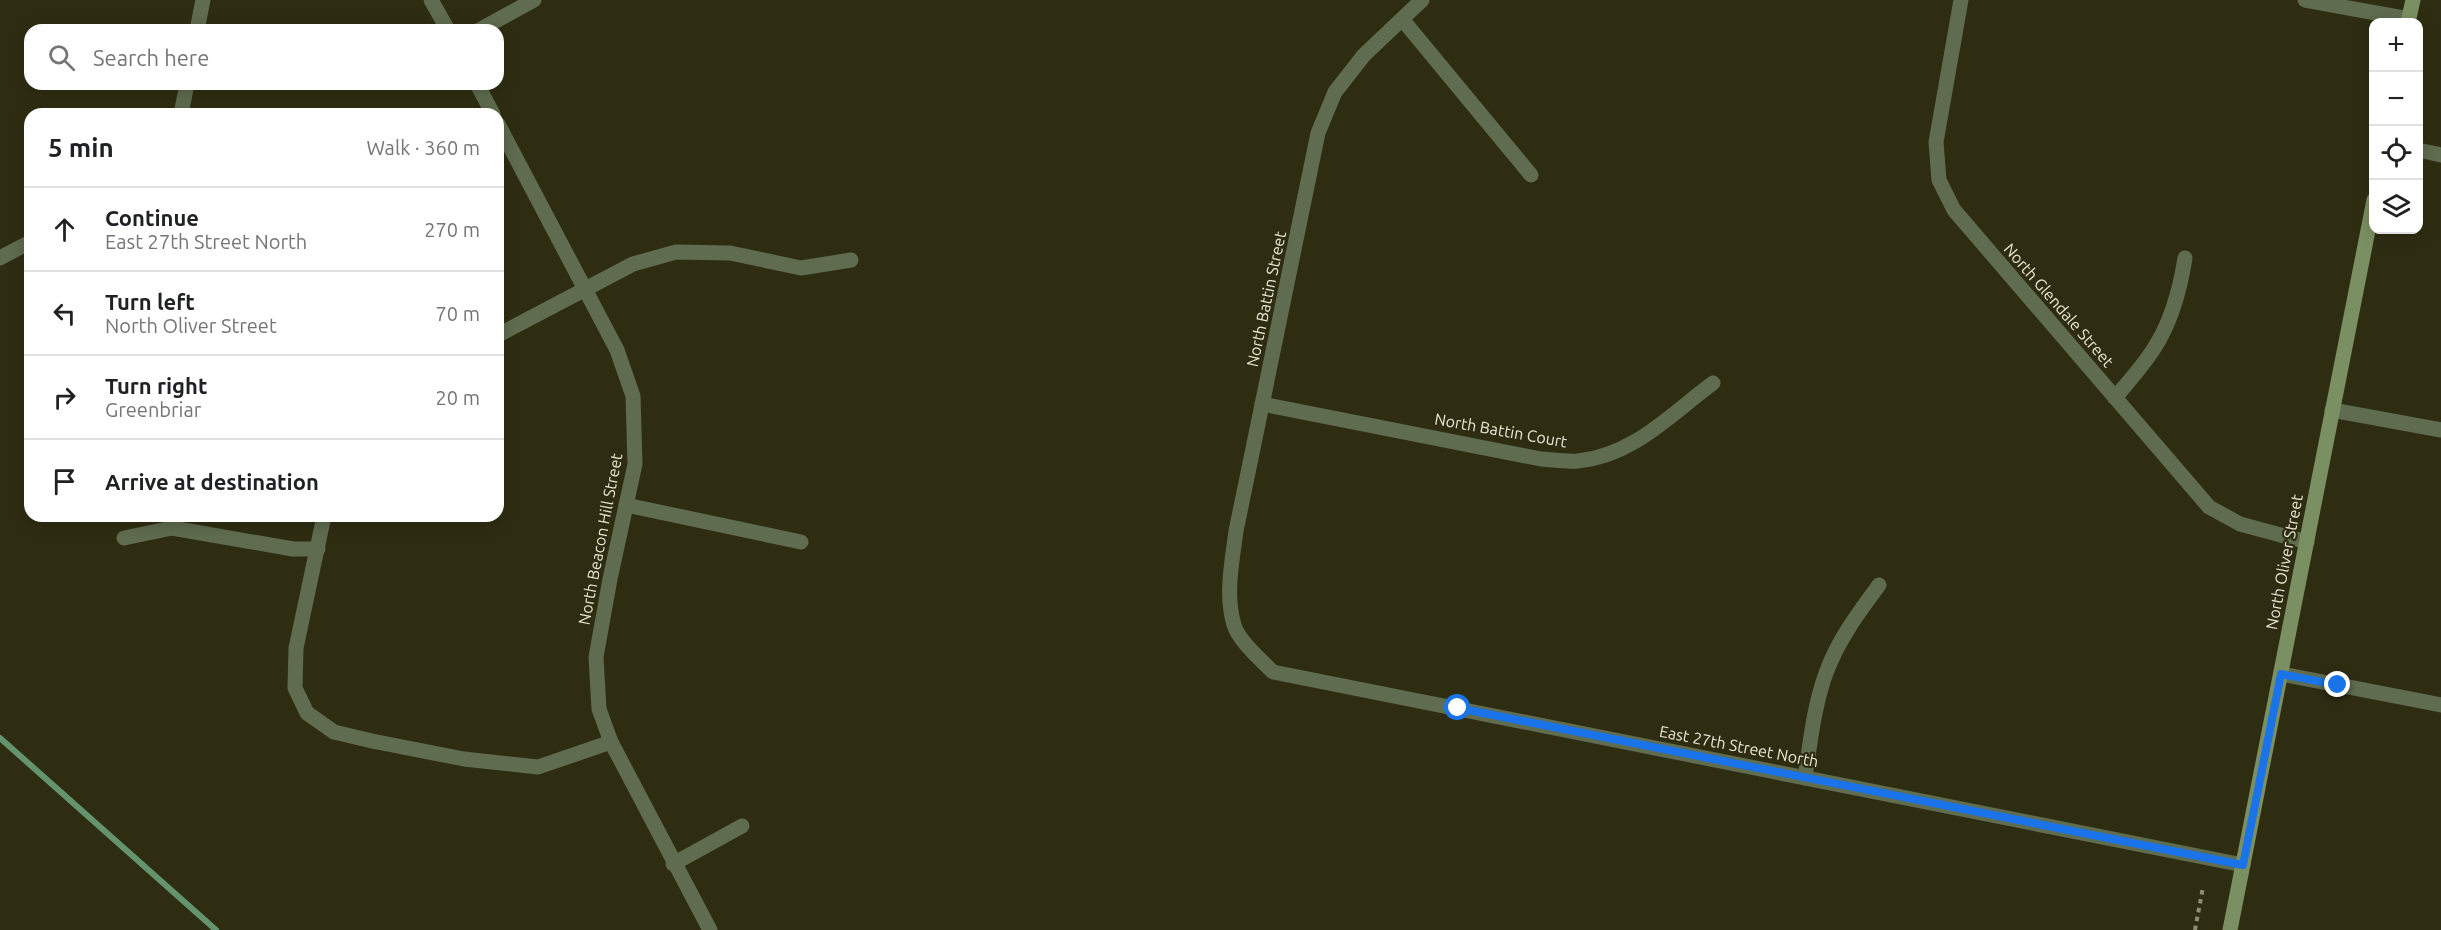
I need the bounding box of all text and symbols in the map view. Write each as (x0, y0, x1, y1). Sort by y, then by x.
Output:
map controls (2369, 18, 2423, 234)
button: + (2369, 18, 2423, 72)
search box (24, 24, 504, 90)
icon: search (45, 41, 78, 74)
text: Search here (93, 45, 209, 70)
button: − (2369, 72, 2423, 126)
button: locate (2369, 126, 2423, 180)
text: 5 min (48, 133, 114, 162)
text: Walk · 360 m (367, 136, 480, 159)
button: layers (2369, 180, 2423, 234)
text: Continue (105, 205, 199, 230)
icon: ahead (48, 213, 81, 246)
text: 270 m (424, 218, 480, 241)
street label: North Battin Street (1243, 229, 1289, 368)
text: East 27th Street North (105, 230, 307, 253)
street label: North Glendale Street (2000, 240, 2118, 371)
text: Turn left (105, 289, 195, 314)
icon: left (48, 297, 81, 330)
text: 70 m (436, 302, 480, 325)
text: North Oliver Street (105, 314, 277, 337)
text: Turn right (105, 373, 207, 398)
icon: right (48, 381, 81, 414)
text: 20 m (436, 386, 480, 409)
text: Greenbriar (105, 398, 201, 421)
street label: North Battin Court (1433, 409, 1569, 451)
street label: North Beacon Hill Street (575, 451, 626, 626)
icon: arrive (48, 465, 81, 498)
text: Arrive at destination (105, 469, 319, 494)
street label: North Oliver Street (2262, 492, 2306, 631)
route end (2324, 671, 2350, 697)
route start (1444, 694, 1470, 720)
street label: East 27th Street North (1658, 722, 1820, 770)

